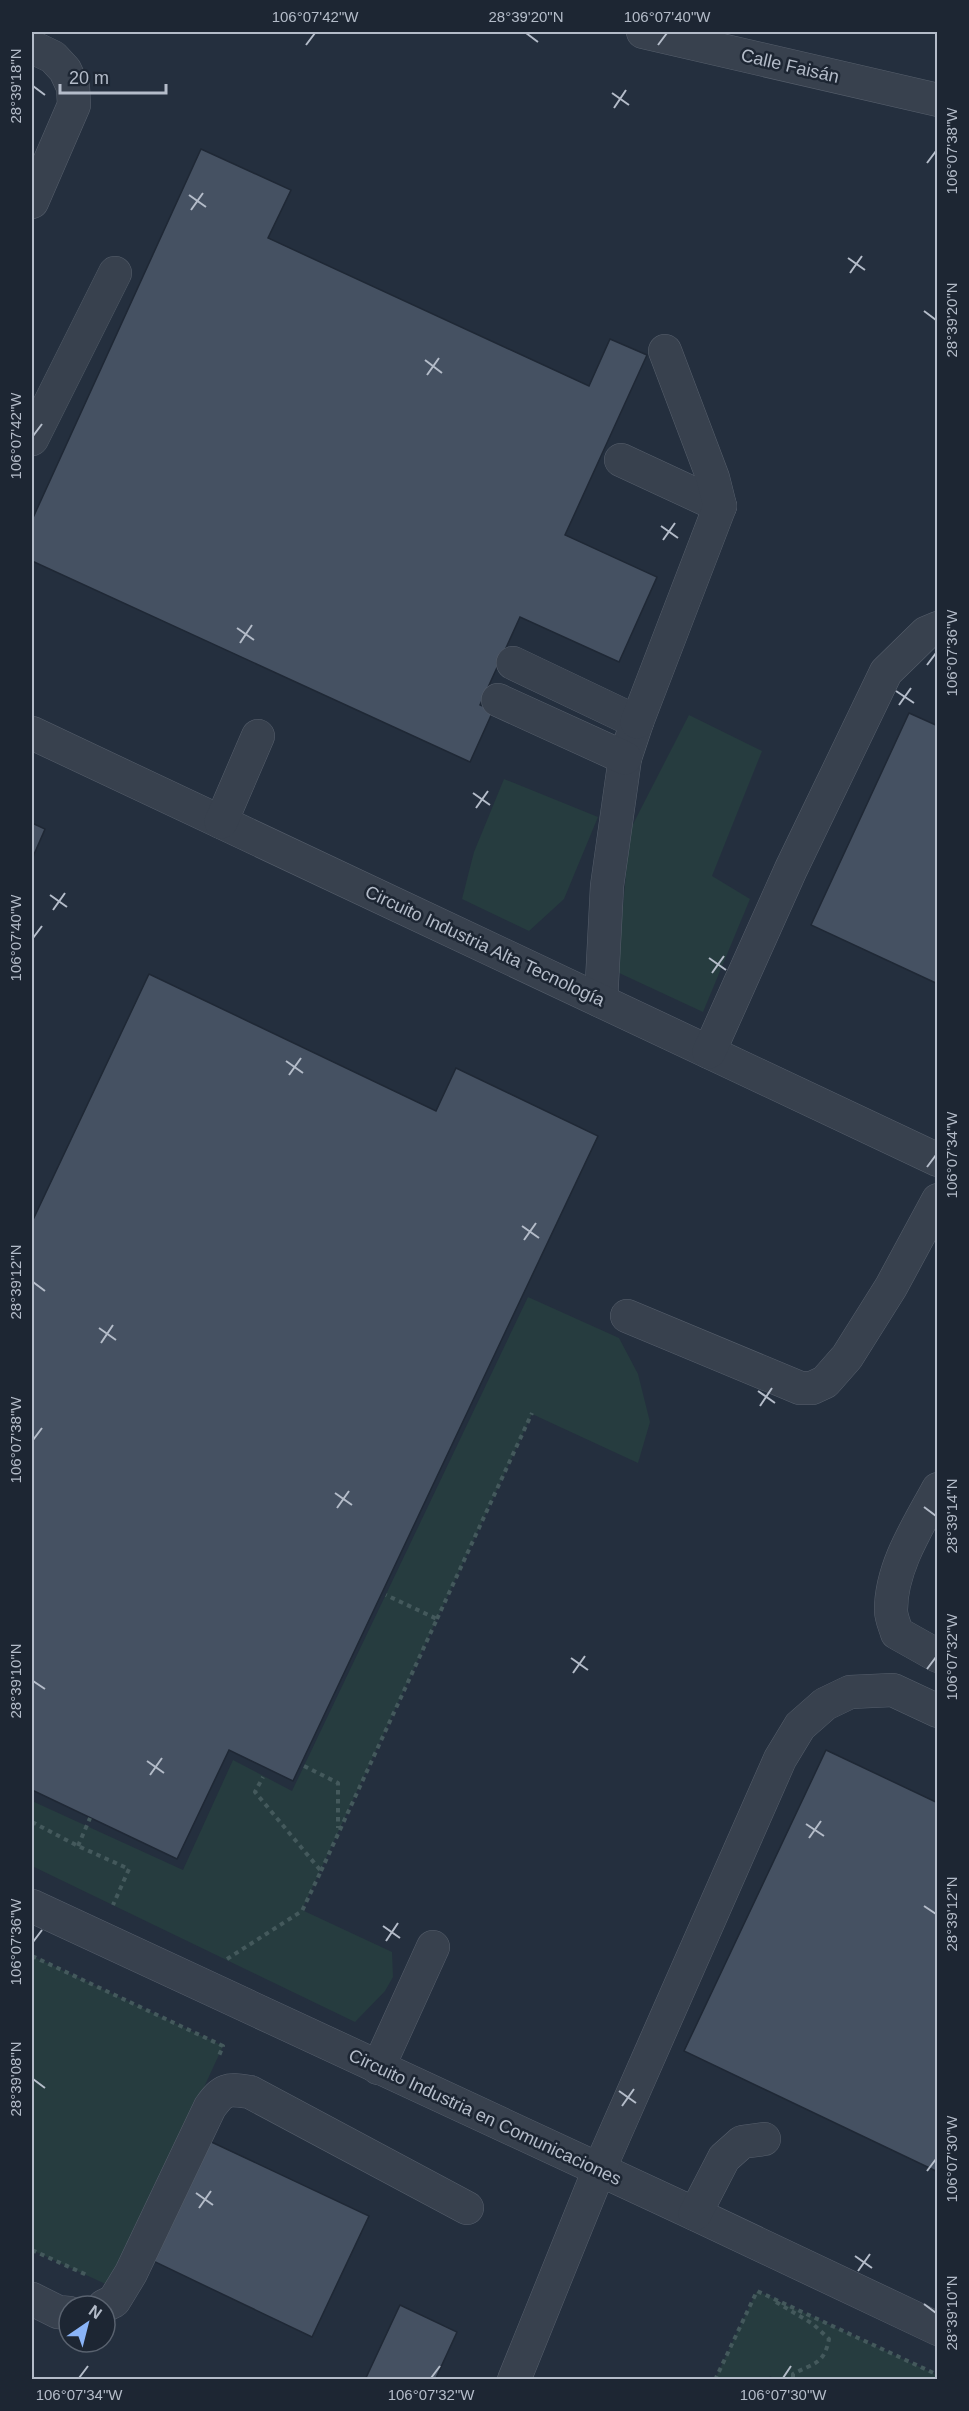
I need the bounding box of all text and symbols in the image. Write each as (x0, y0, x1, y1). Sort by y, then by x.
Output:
text: 106°07'42"W (272, 8, 359, 25)
text: 28°39'20"N (488, 8, 564, 25)
text: 106°07'40"W (624, 8, 711, 25)
street label: Calle Faisán (739, 45, 841, 87)
text: 28°39'18"N (7, 48, 24, 124)
scale bar (60, 57, 166, 95)
text: 20 m (69, 68, 109, 88)
text: 106°07'38"W (943, 107, 960, 194)
text: 28°39'20"N (943, 282, 960, 358)
text: 106°07'42"W (7, 392, 24, 479)
text: 106°07'36"W (943, 609, 960, 696)
street label: Circuito Industria Alta Tecnología (362, 882, 609, 1011)
text: 106°07'40"W (7, 894, 24, 981)
text: 106°07'34"W (943, 1111, 960, 1198)
text: 28°39'12"N (7, 1244, 24, 1320)
text: 106°07'38"W (7, 1396, 24, 1483)
text: 28°39'14"N (943, 1478, 960, 1554)
text: 106°07'32"W (943, 1613, 960, 1700)
text: 28°39'10"N (7, 1643, 24, 1719)
text: 28°39'12"N (943, 1876, 960, 1952)
text: 106°07'36"W (7, 1898, 24, 1985)
text: 28°39'08"N (7, 2041, 24, 2117)
street label: Circuito Industria en Comunicaciones (346, 2045, 624, 2189)
text: 106°07'30"W (943, 2115, 960, 2202)
text: 28°39'10"N (943, 2275, 960, 2351)
north arrow (57, 2294, 117, 2354)
text: N (86, 2302, 105, 2322)
text: 106°07'34"W (36, 2386, 123, 2403)
text: 106°07'32"W (388, 2386, 475, 2403)
text: 106°07'30"W (740, 2386, 827, 2403)

